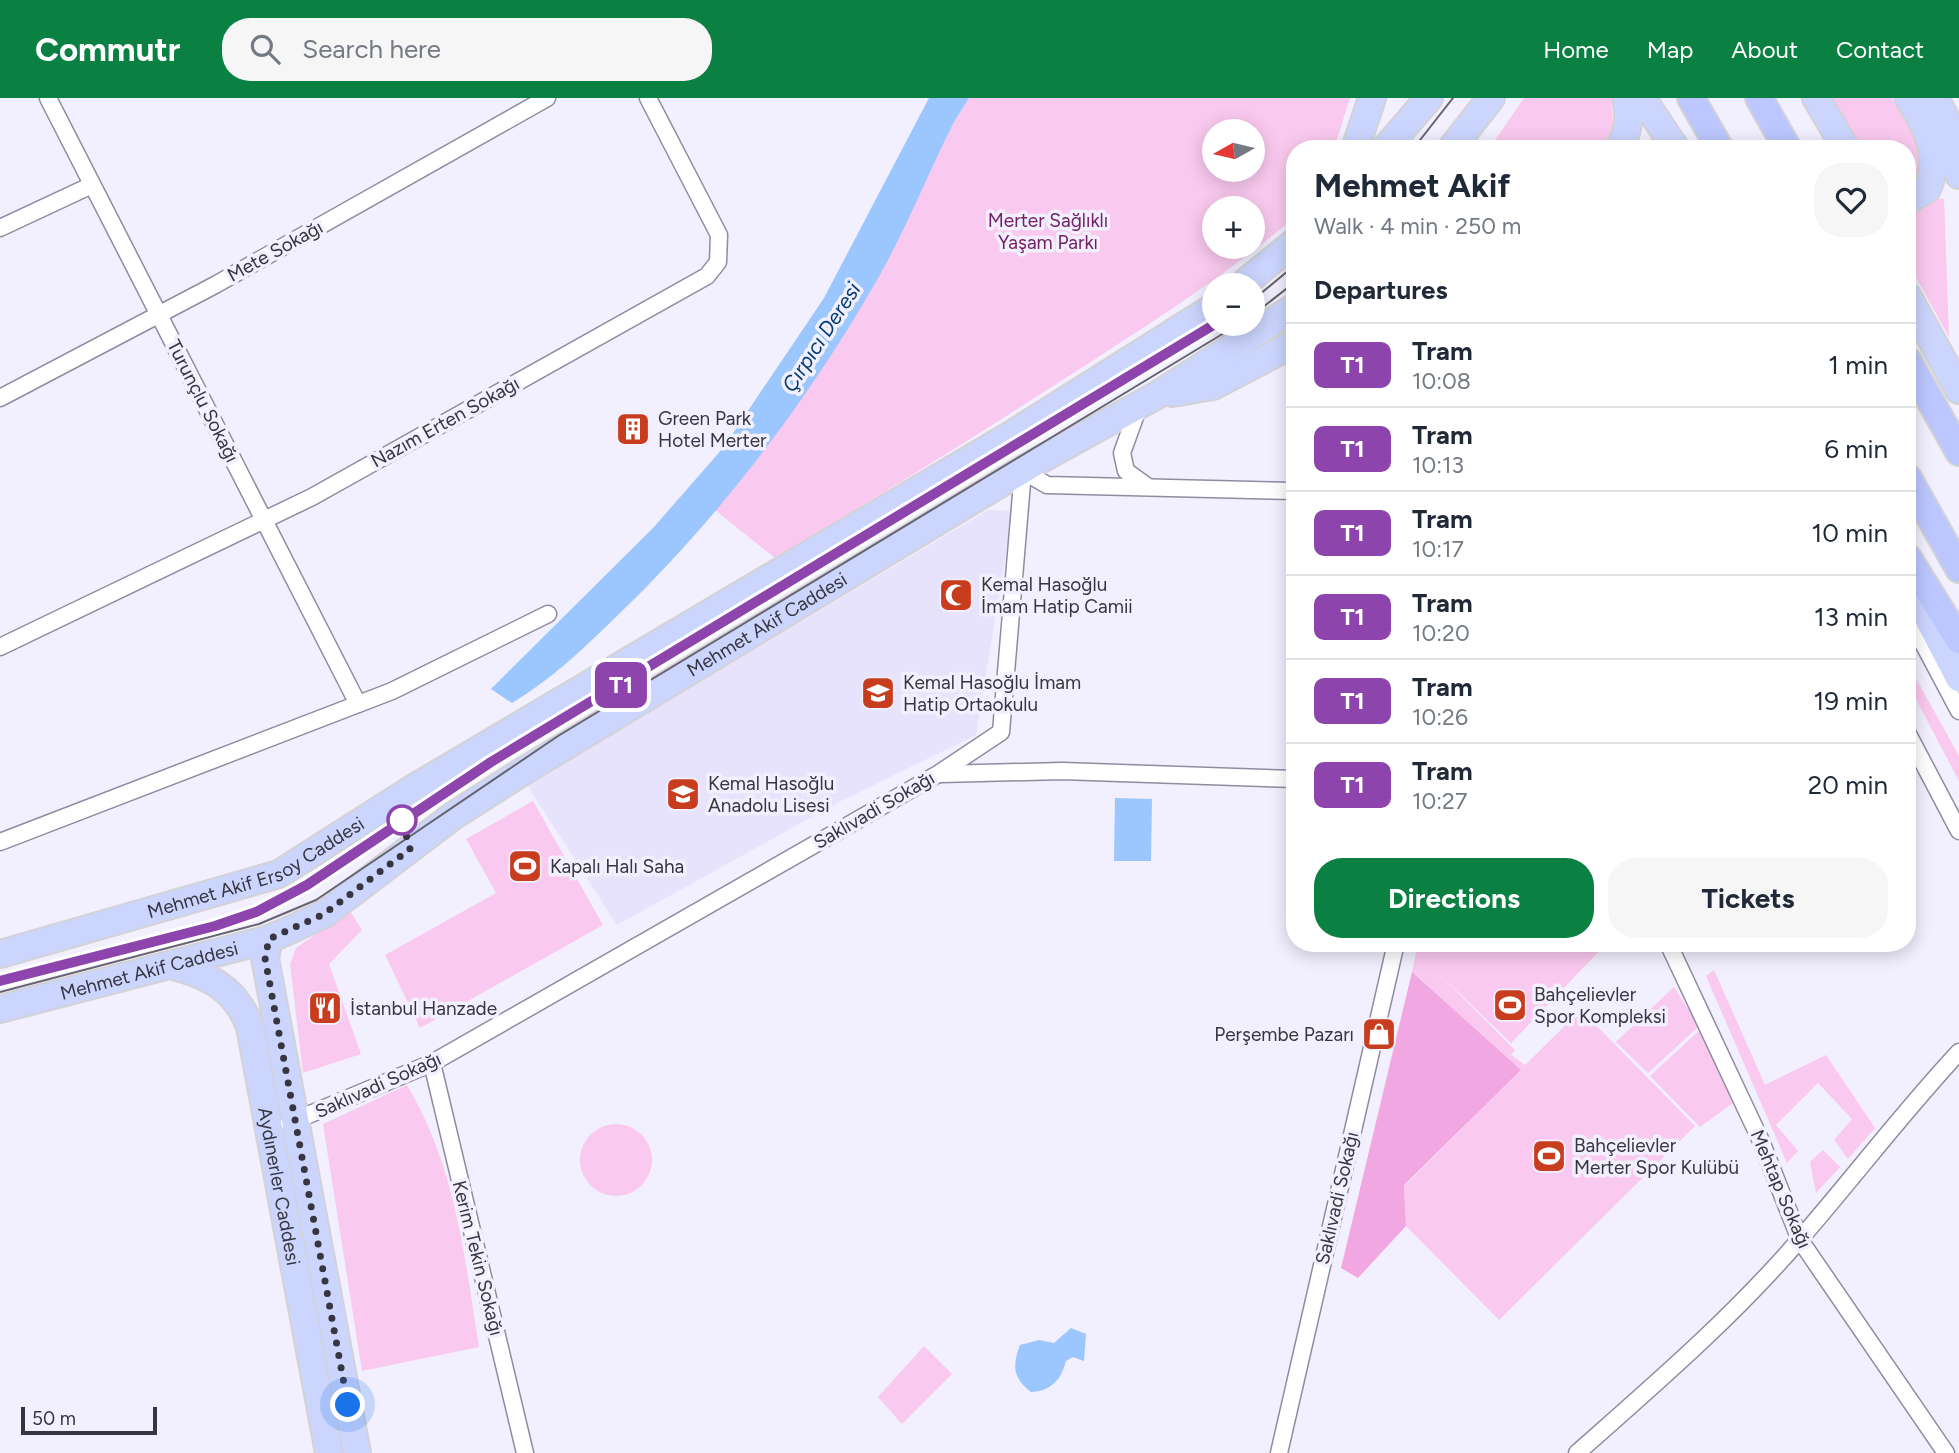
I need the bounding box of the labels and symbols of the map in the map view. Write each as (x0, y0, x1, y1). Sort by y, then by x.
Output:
north arrow (1202, 119, 1265, 182)
park label: Merter Sağlıklı Yaşam Parkı (988, 209, 1108, 254)
street label: Mete Sokağı (223, 215, 327, 287)
water label: Çırpıcı Deresi (776, 278, 866, 396)
street label: Turunçlu Sokağı (162, 336, 244, 466)
street label: Nazım Erten Sokağı (367, 372, 523, 472)
place label: Green Park Hotel Merter (658, 407, 767, 452)
building icon: Green Park Hotel Merter (614, 410, 652, 448)
street label: Mehmet Akif Caddesi (682, 567, 851, 681)
place label: Kemal Hasoğlu İmam Hatip Camii (981, 573, 1133, 618)
mosque icon: Kemal Hasoğlu İmam Hatip Camii (937, 576, 975, 614)
line badge: T1 (590, 662, 652, 708)
place label: Kemal Hasoğlu İmam Hatip Ortaokulu (903, 671, 1081, 716)
school or university icon: Kemal Hasoğlu İmam Hatip Ortaokulu (859, 674, 897, 712)
street label: Saklıvadi Sokağı (809, 766, 939, 854)
place label: Kemal Hasoğlu Anadolu Lisesi (708, 772, 834, 817)
school or university icon: Kemal Hasoğlu Anadolu Lisesi (664, 775, 702, 813)
unlabelled marker (387, 805, 417, 835)
street label: Mehmet Akif Ersoy Caddesi (144, 811, 368, 923)
sports icon: Kapalı Halı Saha (506, 847, 544, 885)
place label: Kapalı Halı Saha (550, 855, 684, 878)
street label: Mehmet Akif Caddesi (58, 936, 241, 1004)
place label: Bahçelievler Spor Kompleksi (1534, 983, 1666, 1028)
sports icon: Bahçelievler Spor Kompleksi (1491, 986, 1529, 1024)
restaurant icon: İstanbul Hanzade (306, 989, 344, 1027)
place label: İstanbul Hanzade (350, 997, 497, 1020)
shop icon: Perşembe Pazarı (1360, 1015, 1398, 1053)
place label: Perşembe Pazarı (1214, 1023, 1354, 1046)
street label: Saklıvadi Sokağı (311, 1047, 445, 1123)
street label: Aydınerler Caddesi (254, 1105, 305, 1267)
street label: Mehtap Sokağı (1746, 1126, 1816, 1252)
street label: Saklıvadi Sokağı (1311, 1129, 1363, 1267)
place label: Bahçelievler Merter Spor Kulübü (1574, 1134, 1739, 1179)
sports icon: Bahçelievler Merter Spor Kulübü (1530, 1137, 1568, 1175)
street label: Kerim Tekin Sokağı (448, 1178, 508, 1338)
your location (330, 1387, 365, 1422)
scale bar (21, 1404, 158, 1436)

